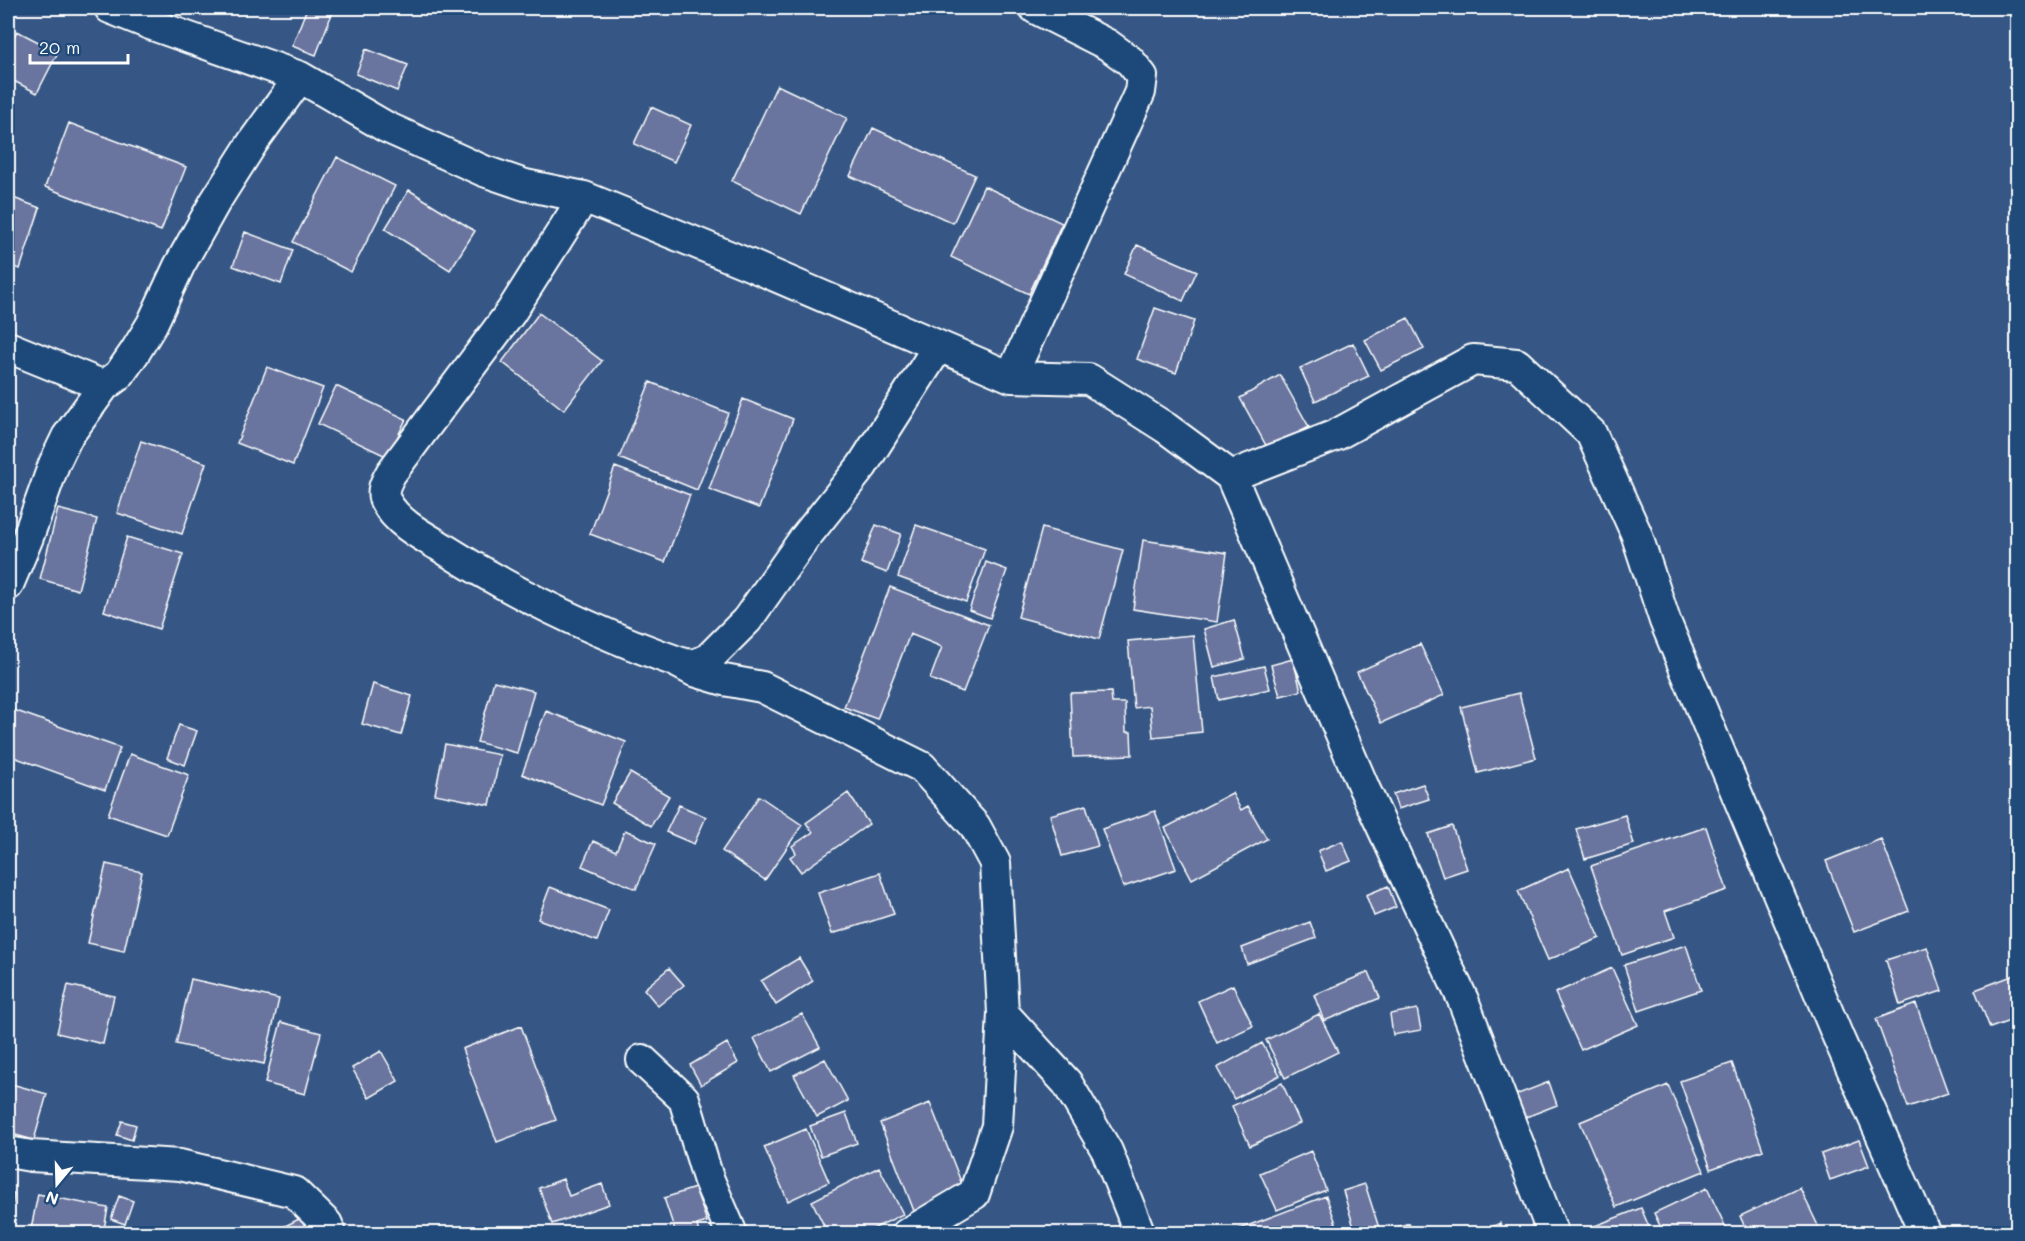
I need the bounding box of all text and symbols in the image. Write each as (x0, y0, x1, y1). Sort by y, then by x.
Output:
scale bar (30, 27, 128, 65)
text: 20 m (39, 35, 80, 59)
north arrow (27, 1154, 87, 1214)
text: N (43, 1187, 61, 1211)

